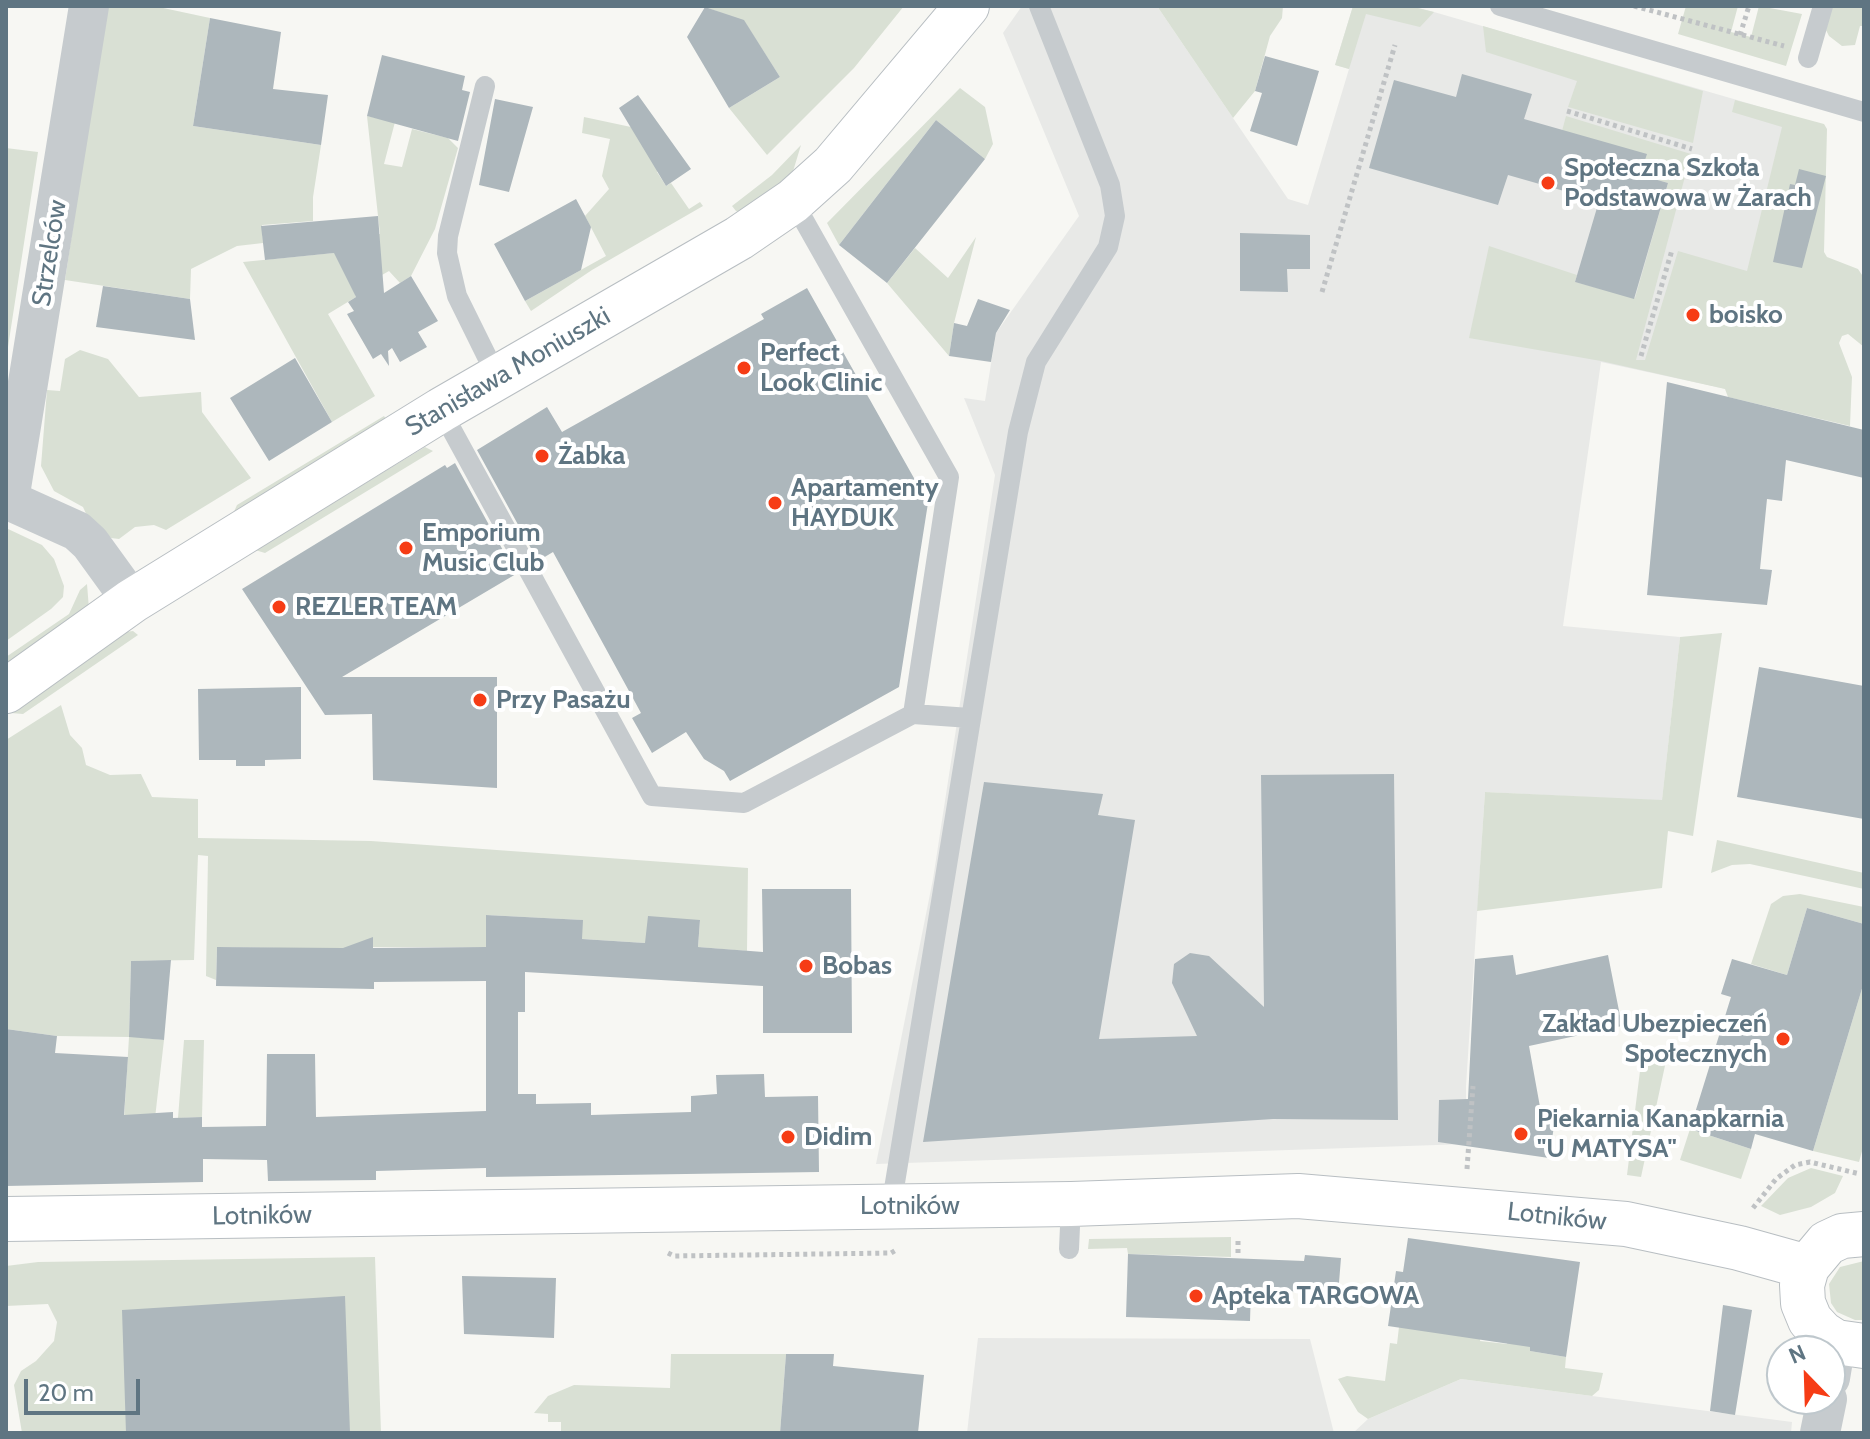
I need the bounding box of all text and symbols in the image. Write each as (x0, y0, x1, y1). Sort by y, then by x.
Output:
place label: Społeczna Szkoła Podstawowa w Żarach (1564, 152, 1812, 214)
marker: Społeczna Szkoła Podstawowa w Żarach (1539, 174, 1557, 192)
street label: Strzelców (26, 197, 74, 309)
place label: boisko (1709, 299, 1783, 331)
street label: Stanisława Moniuszki (400, 301, 616, 443)
marker: boisko (1684, 306, 1702, 324)
place label: Perfect Look Clinic (760, 337, 882, 398)
marker: Perfect Look Clinic (735, 359, 753, 377)
place label: Żabka (558, 440, 625, 472)
marker: Żabka (533, 447, 551, 465)
place label: Apartamenty HAYDUK (791, 472, 939, 534)
marker: Apartamenty HAYDUK (766, 494, 784, 512)
place label: Emporium Music Club (422, 517, 544, 578)
marker: Emporium Music Club (397, 539, 415, 557)
place label: REZLER TEAM (295, 591, 457, 623)
marker: REZLER TEAM (270, 598, 288, 616)
place label: Przy Pasażu (496, 684, 631, 716)
marker: Przy Pasażu (471, 691, 489, 709)
place label: Bobas (822, 950, 892, 982)
marker: Bobas (797, 957, 815, 975)
place label: Zakład Ubezpieczeń Społecznych (1542, 1008, 1767, 1070)
marker: Zakład Ubezpieczeń Społecznych (1774, 1030, 1792, 1048)
place label: Piekarnia Kanapkarnia "U MATYSA" (1537, 1103, 1784, 1164)
place label: Didim (804, 1121, 872, 1153)
marker: Piekarnia Kanapkarnia "U MATYSA" (1512, 1125, 1530, 1143)
marker: Didim (779, 1128, 797, 1146)
street label: Lotników (860, 1190, 960, 1222)
street label: Lotników (1506, 1196, 1608, 1238)
street label: Lotników (212, 1200, 312, 1232)
place label: Apteka TARGOWA (1212, 1280, 1419, 1312)
marker: Apteka TARGOWA (1187, 1287, 1205, 1305)
north arrow (1766, 1335, 1846, 1415)
text: N (1785, 1339, 1810, 1370)
scale bar (28, 1363, 144, 1413)
text: 20 m (38, 1378, 94, 1407)

